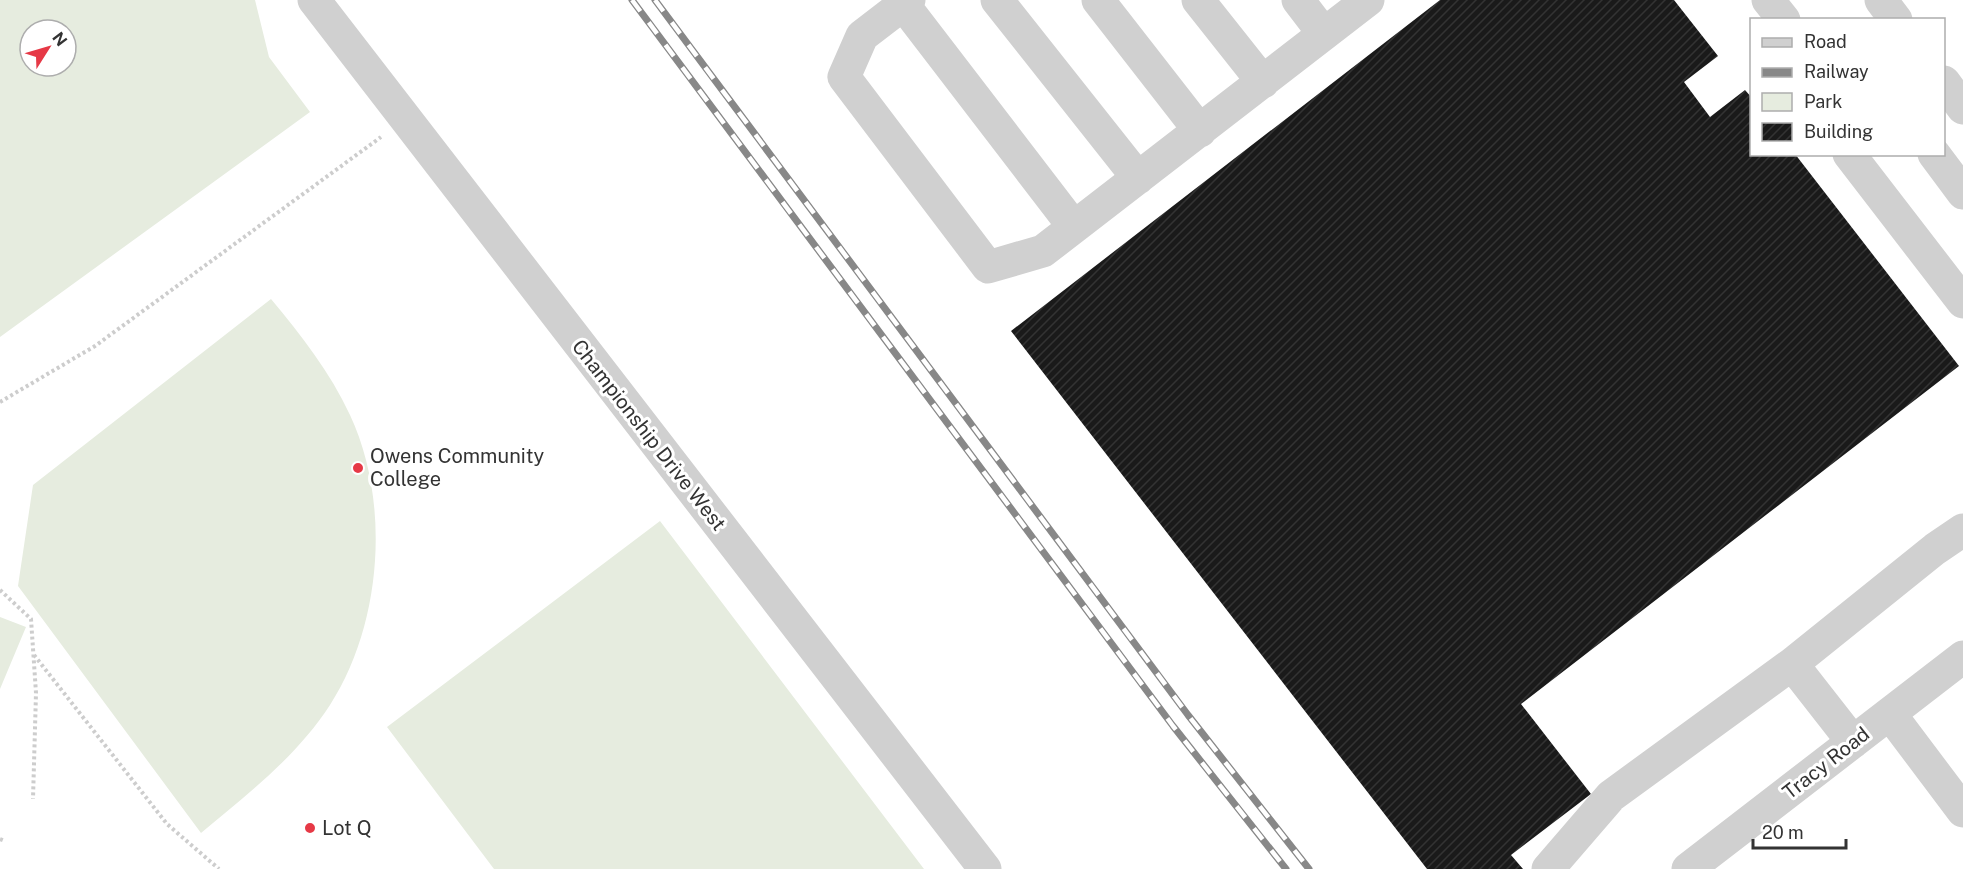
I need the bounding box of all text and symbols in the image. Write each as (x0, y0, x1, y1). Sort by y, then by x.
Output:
north arrow (18, 18, 78, 78)
legend (1750, 18, 1945, 156)
text: N (48, 29, 71, 50)
text: Road (1804, 31, 1847, 52)
text: Railway (1804, 61, 1869, 82)
text: Park (1804, 91, 1842, 112)
text: Building (1804, 121, 1873, 142)
street label: Championship Drive West (567, 335, 731, 535)
place label: Owens Community College (370, 444, 544, 491)
marker: Owens Community College (351, 461, 365, 475)
street label: Tracy Road (1778, 722, 1874, 804)
scale bar (1753, 812, 1846, 850)
place label: Lot Q (322, 816, 372, 840)
marker: Lot Q (303, 821, 317, 835)
text: 20 m (1762, 822, 1804, 843)

